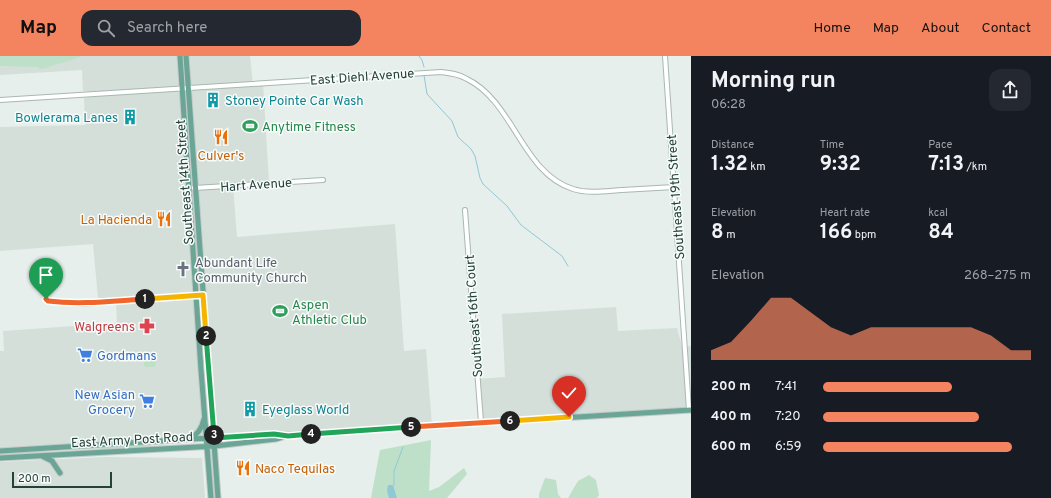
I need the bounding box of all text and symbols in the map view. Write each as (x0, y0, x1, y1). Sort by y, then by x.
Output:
search box (81, 10, 361, 46)
text: Map (20, 16, 57, 40)
icon: search (95, 17, 117, 39)
text: Search here (127, 19, 207, 38)
text: Home (814, 20, 851, 37)
text: Map (873, 20, 899, 37)
text: About (921, 20, 960, 37)
text: Contact (982, 20, 1031, 37)
street label: East Diehl Avenue (310, 66, 415, 90)
text: Morning run (711, 68, 836, 95)
button: share (989, 69, 1031, 111)
building icon: Stoney Pointe Car Wash (204, 91, 222, 109)
place label: Stoney Pointe Car Wash (225, 94, 364, 110)
text: 06:28 (711, 97, 746, 113)
building icon: Bowlerama Lanes (121, 108, 139, 126)
place label: Bowlerama Lanes (15, 111, 118, 127)
sports icon: Anytime Fitness (241, 117, 259, 135)
street label: Southeast 14th Street (174, 119, 198, 245)
place label: Anytime Fitness (262, 120, 356, 136)
restaurant icon: Culver's (212, 128, 230, 146)
street label: Southeast 19th Street (665, 134, 689, 260)
text: Distance (711, 138, 754, 152)
text: Time (820, 138, 844, 152)
text: Pace (928, 138, 953, 152)
place label: Culver's (198, 149, 244, 165)
text: 1.32 (711, 152, 748, 178)
text: 9:32 (820, 152, 861, 178)
text: 7:13 (928, 152, 964, 178)
text: km (748, 160, 766, 174)
text: /km (964, 160, 987, 174)
street label: Hart Avenue (220, 176, 293, 196)
text: Elevation (711, 206, 756, 220)
text: Heart rate (820, 206, 870, 220)
text: kcal (928, 206, 948, 220)
restaurant icon: La Hacienda (155, 210, 173, 228)
place label: La Hacienda (81, 213, 152, 229)
text: 8 (711, 220, 724, 246)
text: 166 (820, 220, 852, 246)
text: 84 (928, 220, 954, 246)
text: m (724, 228, 736, 242)
text: bpm (852, 228, 876, 242)
street label: Southeast 16th Court (463, 254, 487, 378)
place label: Abundant Life Community Church (195, 256, 307, 287)
pin (29, 258, 63, 299)
church icon: Abundant Life Community Church (174, 260, 192, 278)
icon: arrive (35, 264, 57, 286)
text: Elevation (711, 268, 764, 284)
text: 268–275 m (964, 268, 1031, 284)
pin: 1 (135, 289, 155, 309)
text: 1 (143, 292, 147, 306)
place label: Aspen Athletic Club (292, 298, 367, 329)
sports icon: Aspen Athletic Club (271, 302, 289, 320)
pharmacy icon: Walgreens (138, 317, 156, 335)
place label: Walgreens (74, 320, 135, 336)
pin: 2 (196, 326, 216, 346)
text: 2 (203, 329, 209, 343)
supermarket icon: Gordmans (76, 346, 94, 364)
place label: Gordmans (97, 349, 157, 365)
pin (552, 376, 586, 417)
text: 200 m (711, 379, 751, 395)
text: 7:41 (775, 379, 797, 395)
icon: check (558, 382, 580, 404)
place label: New Asian Grocery (75, 388, 135, 419)
supermarket icon: New Asian Grocery (138, 392, 156, 410)
building icon: Eyeglass World (241, 400, 259, 418)
place label: Eyeglass World (262, 403, 349, 419)
text: 400 m (711, 409, 751, 425)
text: 7:20 (775, 409, 801, 425)
pin: 6 (500, 411, 520, 431)
text: 6 (507, 414, 513, 428)
pin: 5 (401, 417, 421, 437)
text: 5 (408, 420, 414, 434)
pin: 4 (301, 424, 321, 444)
pin: 3 (204, 425, 224, 445)
text: 4 (307, 427, 315, 441)
text: 3 (211, 428, 217, 442)
street label: East Army Post Road (71, 430, 193, 452)
text: 600 m (711, 439, 751, 455)
text: 6:59 (775, 439, 801, 455)
restaurant icon: Naco Tequilas (234, 459, 252, 477)
place label: Naco Tequilas (255, 462, 335, 478)
scale bar (12, 470, 112, 489)
text: 200 m (18, 472, 51, 486)

